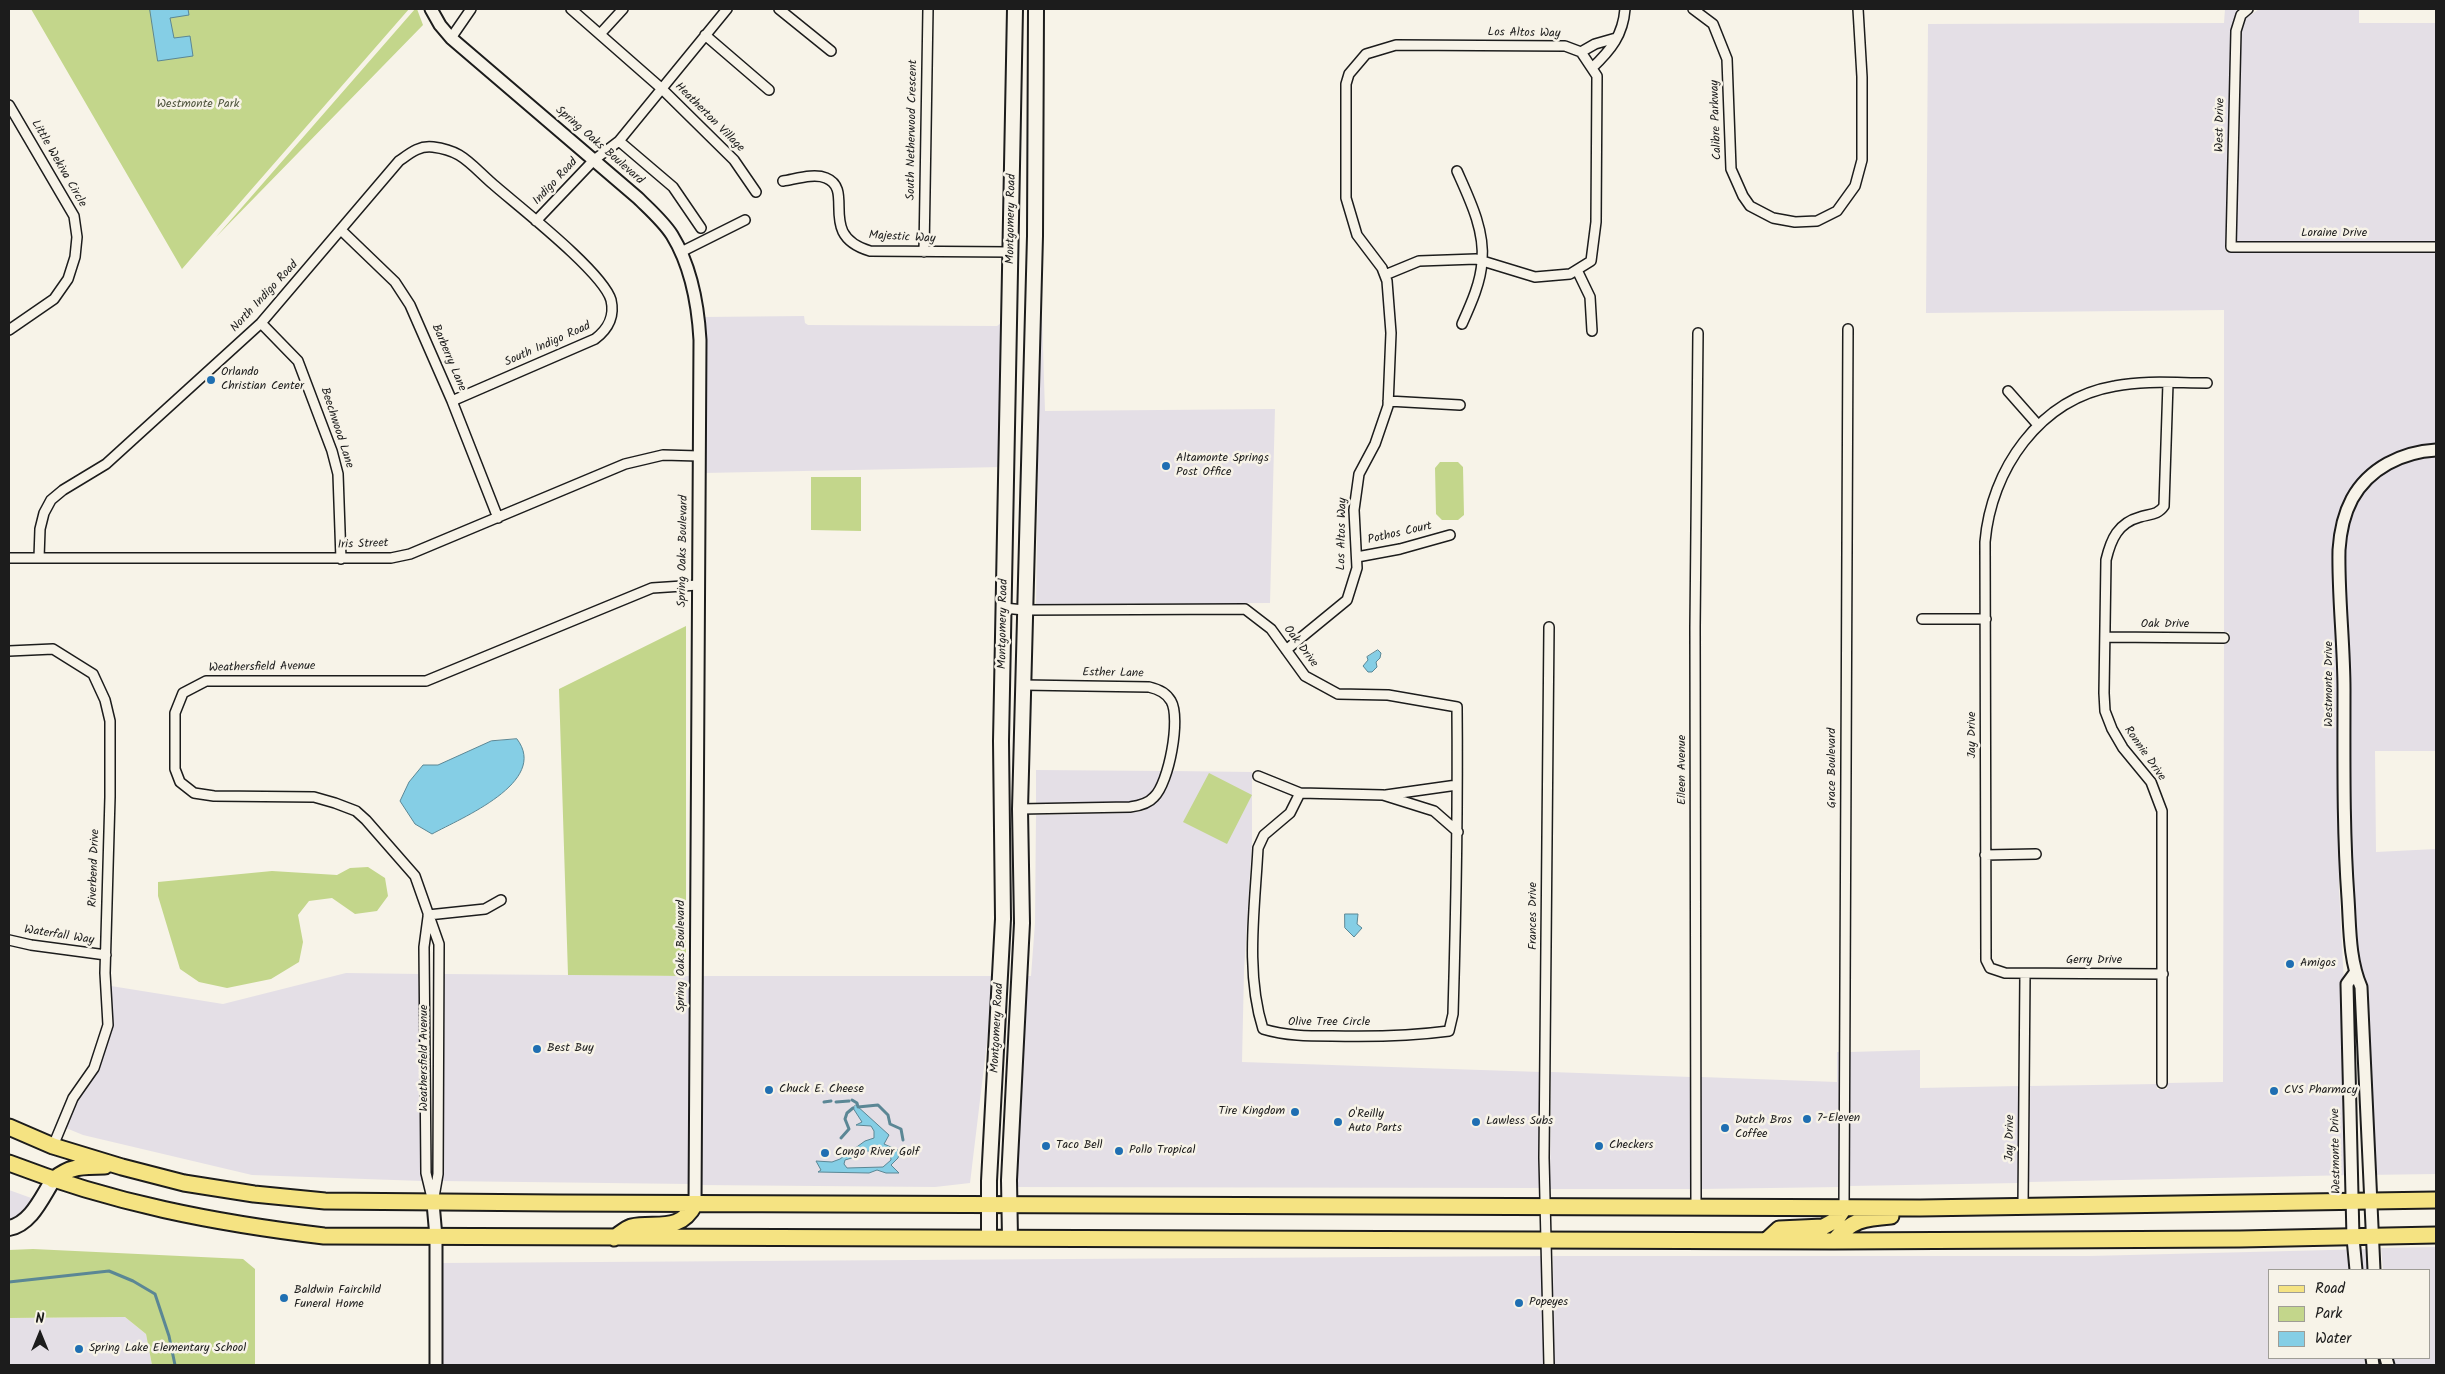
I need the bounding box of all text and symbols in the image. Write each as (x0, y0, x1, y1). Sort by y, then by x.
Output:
street label: Los Altos Way (1487, 26, 1561, 42)
street label: South Netherwood Crescent (905, 60, 921, 200)
street label: Heatherton Village (671, 80, 747, 156)
street label: Calibre Parkway (1708, 80, 1726, 160)
park label: Westmonte Park (157, 98, 239, 112)
street label: West Drive (2213, 98, 2229, 152)
street label: Spring Oaks Boulevard (552, 104, 646, 188)
street label: Little Wekiva Circle (27, 118, 89, 210)
street label: Indigo Road (531, 156, 581, 208)
street label: Montgomery Road (1004, 174, 1020, 264)
street label: Loraine Drive (2301, 227, 2367, 241)
street label: Majestic Way (868, 229, 936, 247)
street label: North Indigo Road (228, 258, 302, 336)
street label: South Indigo Road (503, 320, 593, 370)
street label: Barberry Lane (427, 322, 469, 394)
place label: Orlando Christian Center (221, 366, 304, 394)
marker: Orlando Christian Center (205, 374, 217, 386)
street label: Beechwood Lane (316, 386, 356, 470)
place label: Altamonte Springs Post Office (1176, 452, 1269, 480)
marker: Altamonte Springs Post Office (1160, 460, 1172, 472)
street label: Spring Oaks Boulevard (676, 495, 692, 607)
street label: Los Altos Way (1335, 497, 1351, 571)
street label: Pothos Court (1367, 520, 1433, 548)
street label: Iris Street (337, 537, 389, 553)
street label: Montgomery Road (996, 579, 1012, 669)
street label: Oak Drive (2141, 618, 2189, 632)
street label: Oak Drive (1280, 623, 1320, 671)
street label: Westmonte Drive (2323, 641, 2337, 727)
street label: Weathersfield Avenue (208, 660, 316, 676)
street label: Esther Lane (1082, 666, 1144, 682)
street label: Jay Drive (1966, 712, 1980, 758)
street label: Ronnie Drive (2120, 724, 2168, 784)
street label: Grace Boulevard (1826, 728, 1840, 808)
street label: Eileen Avenue (1676, 735, 1690, 805)
street label: Riverbend Drive (86, 829, 104, 907)
street label: Frances Drive (1527, 882, 1541, 950)
street label: Spring Oaks Boulevard (675, 900, 689, 1012)
street label: Waterfall Way (23, 923, 95, 949)
street label: Gerry Drive (2066, 954, 2122, 968)
place label: Amigos (2300, 957, 2336, 971)
marker: Amigos (2284, 958, 2296, 970)
street label: Montgomery Road (988, 982, 1008, 1074)
street label: Weathersfield Avenue (418, 1005, 432, 1111)
street label: Olive Tree Circle (1288, 1016, 1370, 1030)
place label: Best Buy (547, 1042, 594, 1056)
marker: Best Buy (531, 1043, 543, 1055)
place label: Chuck E. Cheese (779, 1083, 864, 1097)
marker: Chuck E. Cheese (763, 1084, 775, 1096)
place label: CVS Pharmacy (2284, 1084, 2357, 1098)
marker: CVS Pharmacy (2268, 1085, 2280, 1097)
place label: Tire Kingdom (1219, 1105, 1285, 1119)
marker: Tire Kingdom (1289, 1106, 1301, 1118)
place label: O'Reilly Auto Parts (1348, 1108, 1402, 1136)
street label: Westmonte Drive (2329, 1108, 2345, 1194)
place label: 7-Eleven (1817, 1112, 1860, 1126)
marker: 7-Eleven (1801, 1113, 1813, 1125)
place label: Dutch Bros Coffee (1735, 1114, 1792, 1142)
place label: Lawless Subs (1486, 1115, 1553, 1129)
street label: Jay Drive (2003, 1115, 2019, 1161)
marker: O'Reilly Auto Parts (1332, 1116, 1344, 1128)
marker: Lawless Subs (1470, 1116, 1482, 1128)
marker: Dutch Bros Coffee (1719, 1122, 1731, 1134)
place label: Taco Bell (1056, 1139, 1103, 1153)
place label: Checkers (1609, 1139, 1653, 1153)
marker: Taco Bell (1040, 1140, 1052, 1152)
marker: Checkers (1593, 1140, 1605, 1152)
place label: Pollo Tropical (1129, 1144, 1195, 1158)
marker: Pollo Tropical (1113, 1145, 1125, 1157)
place label: Congo River Golf (835, 1146, 919, 1160)
marker: Congo River Golf (819, 1147, 831, 1159)
legend (2268, 1269, 2430, 1359)
text: Road (2315, 1277, 2345, 1301)
place label: Baldwin Fairchild Funeral Home (294, 1284, 381, 1312)
marker: Baldwin Fairchild Funeral Home (278, 1292, 290, 1304)
place label: Popeyes (1529, 1296, 1568, 1310)
marker: Popeyes (1513, 1297, 1525, 1309)
text: Park (2315, 1302, 2342, 1326)
text: N (36, 1308, 44, 1330)
north arrow (15, 1309, 65, 1359)
text: Water (2315, 1327, 2351, 1351)
place label: Spring Lake Elementary School (89, 1342, 246, 1356)
marker: Spring Lake Elementary School (73, 1343, 85, 1355)

